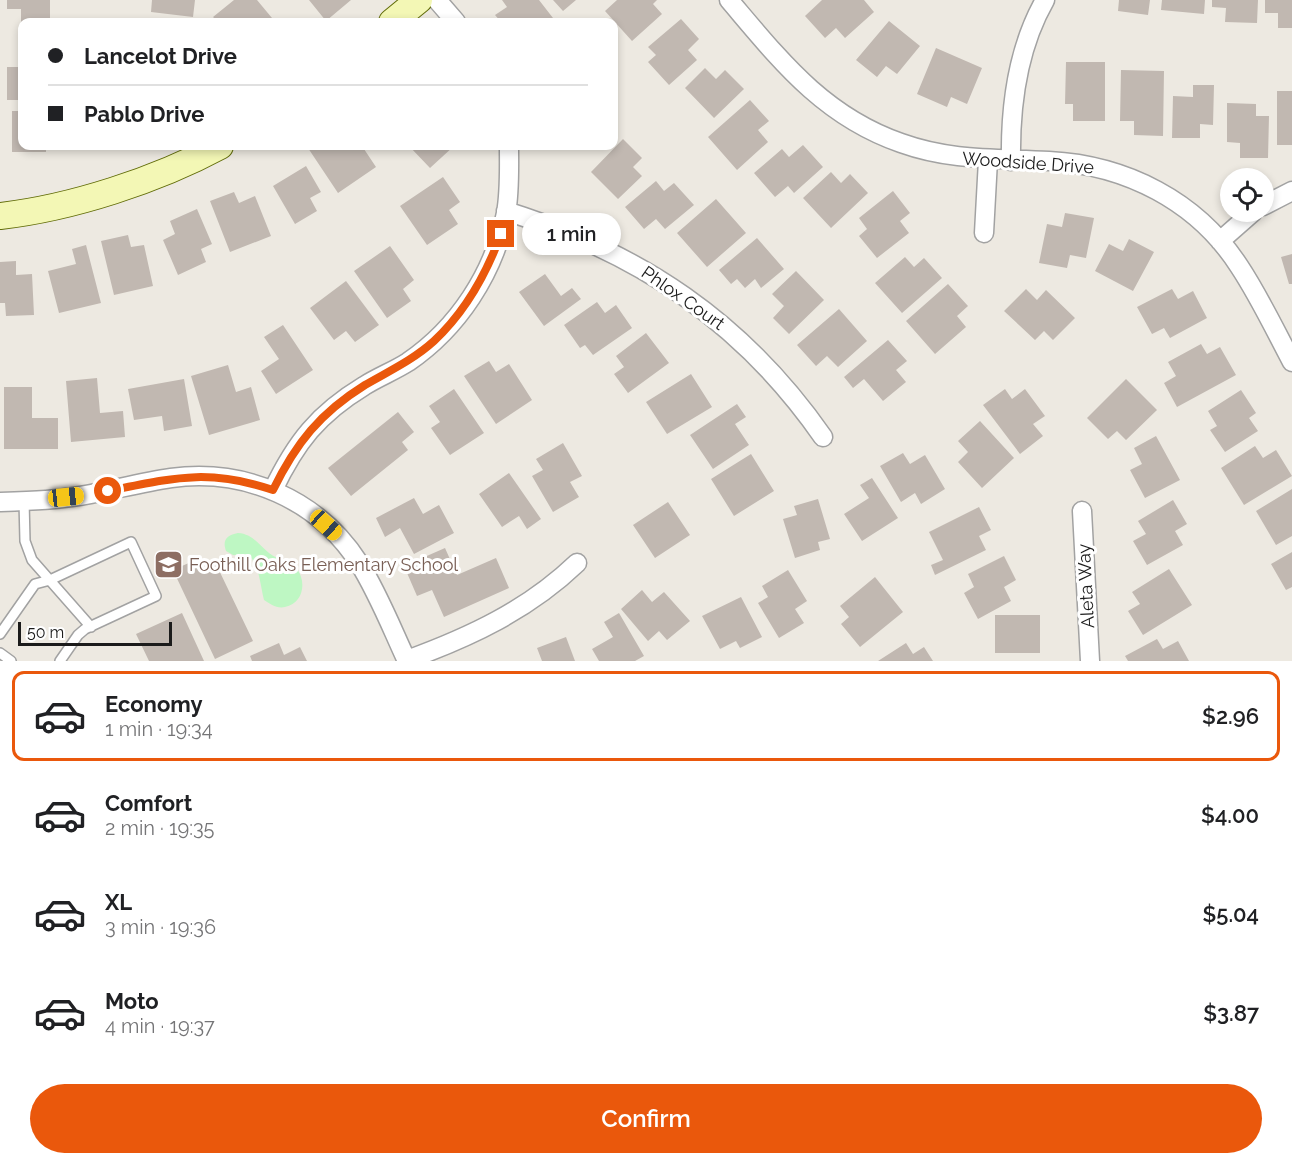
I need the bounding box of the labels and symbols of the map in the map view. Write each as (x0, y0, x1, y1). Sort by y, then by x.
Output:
street label: Woodside Drive (961, 147, 1095, 178)
callout: 1 min (522, 213, 621, 255)
route end (487, 220, 514, 247)
street label: Phlox Court (638, 261, 729, 334)
route start (94, 477, 121, 504)
car (47, 486, 85, 508)
car (307, 506, 345, 544)
street label: Aleta Way (1073, 543, 1098, 629)
school or university icon: Foothill Oaks Elementary School (152, 549, 184, 581)
place label: Foothill Oaks Elementary School (189, 554, 458, 575)
scale bar (18, 619, 172, 646)

